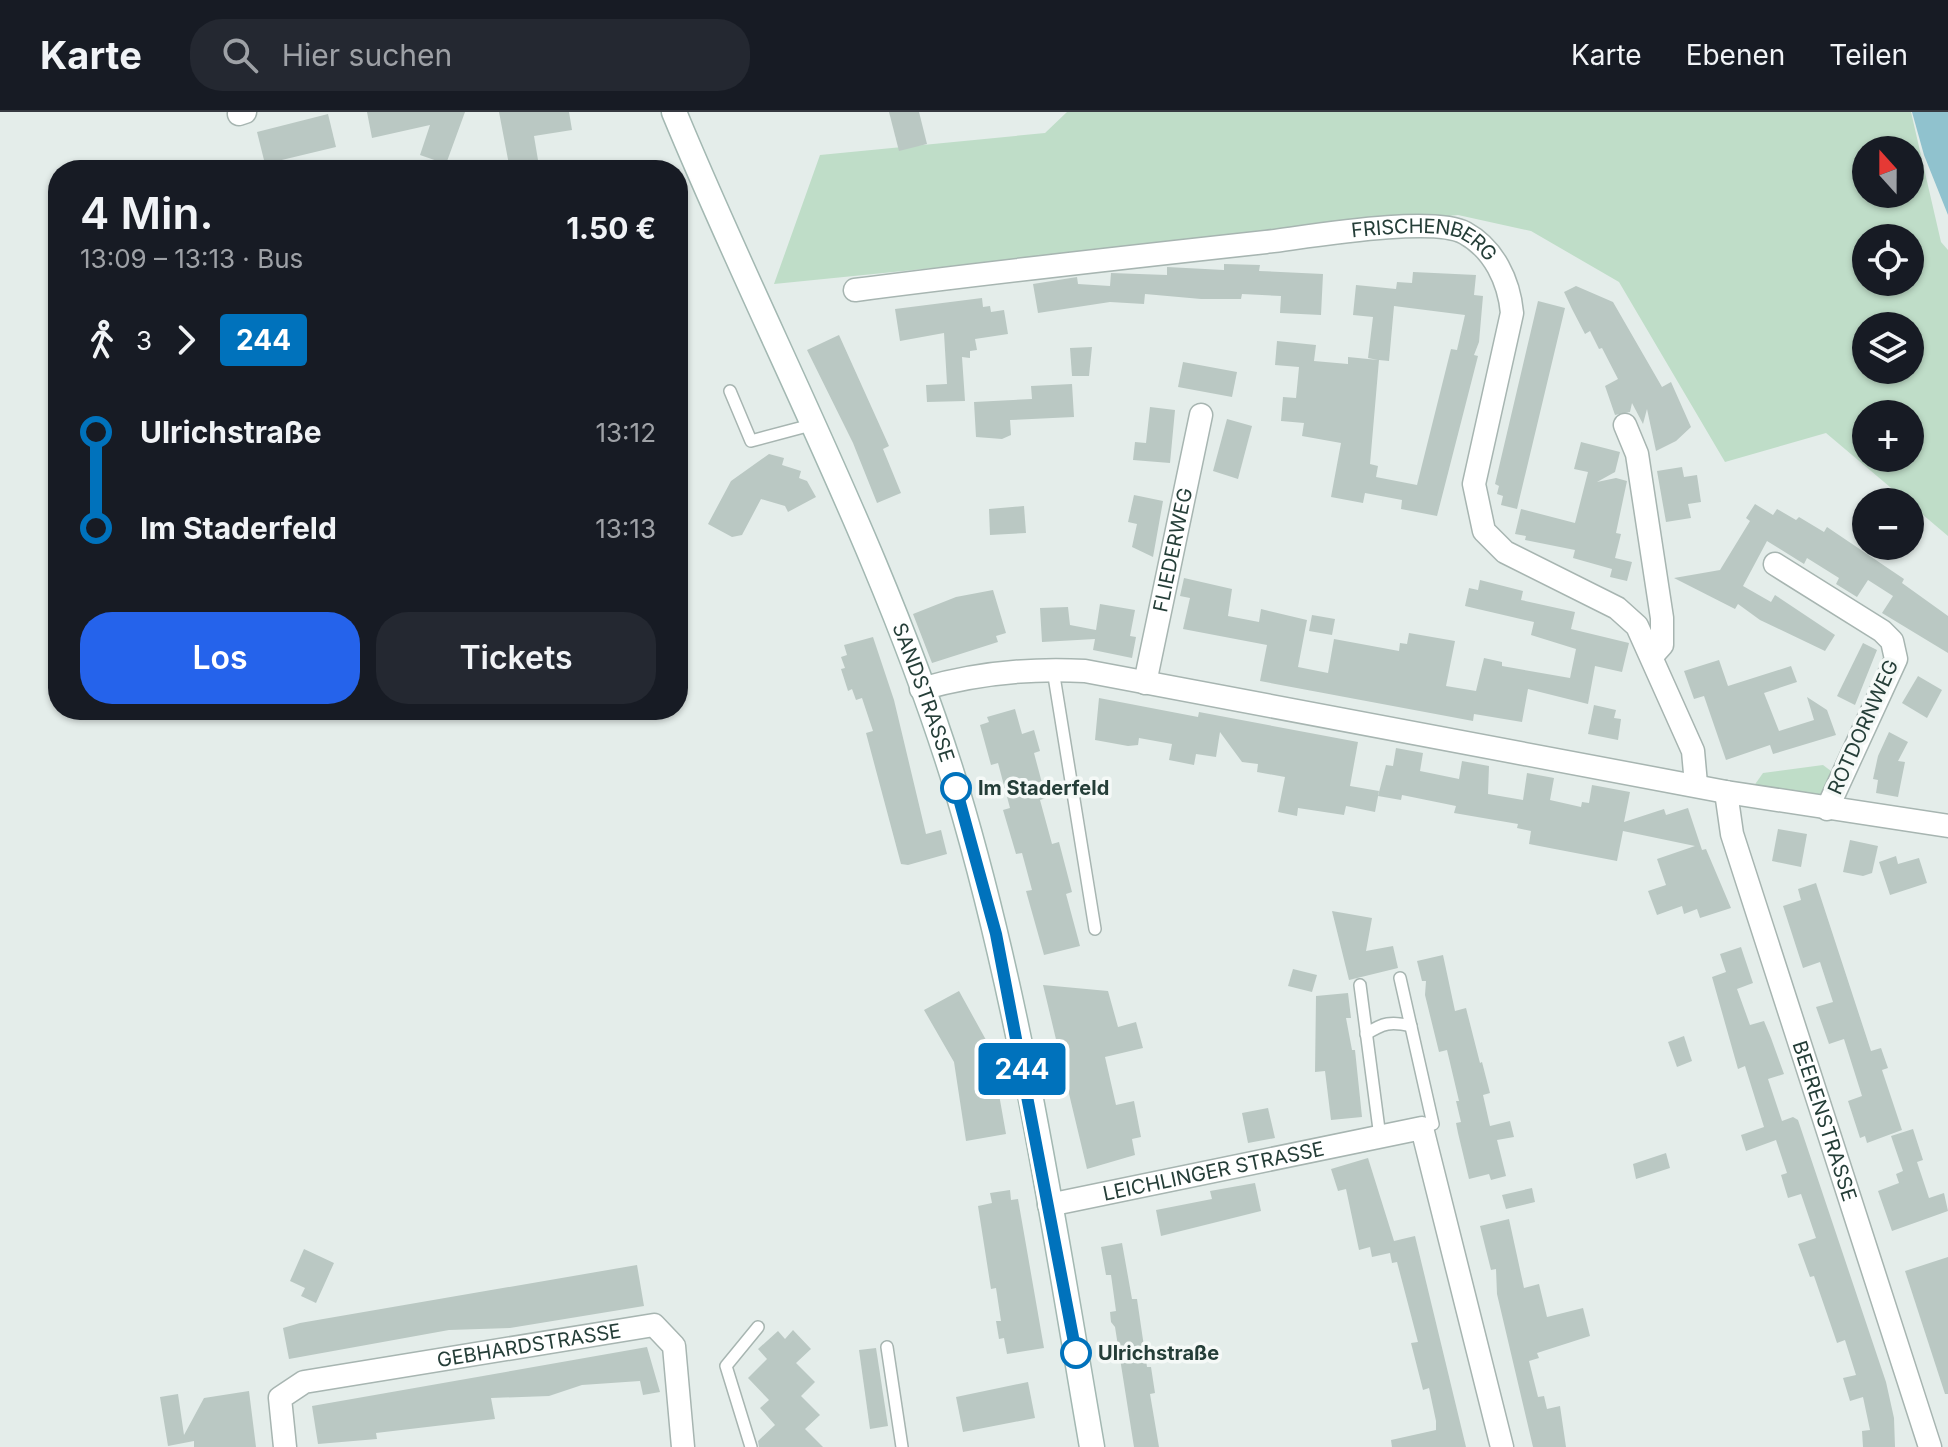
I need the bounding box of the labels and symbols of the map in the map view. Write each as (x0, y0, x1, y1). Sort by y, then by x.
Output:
north arrow (1852, 136, 1924, 208)
street label: FRISCHENBERG (1350, 214, 1502, 266)
street label: FLIEDERWEG (1148, 485, 1198, 614)
street label: SANDSTRASSE (887, 619, 959, 765)
street label: ROTDORNWEG (1823, 656, 1903, 798)
marker: Im Staderfeld (941, 773, 971, 803)
place label: Im Staderfeld (978, 776, 1109, 800)
street label: BEERENSTRASSE (1788, 1038, 1862, 1204)
line badge: 244 (976, 1043, 1068, 1095)
street label: LEICHLINGER STRASSE (1101, 1136, 1326, 1206)
street label: GEBHARDSTRASSE (435, 1319, 623, 1372)
marker: Ulrichstraße (1061, 1338, 1091, 1368)
place label: Ulrichstraße (1098, 1341, 1219, 1365)

